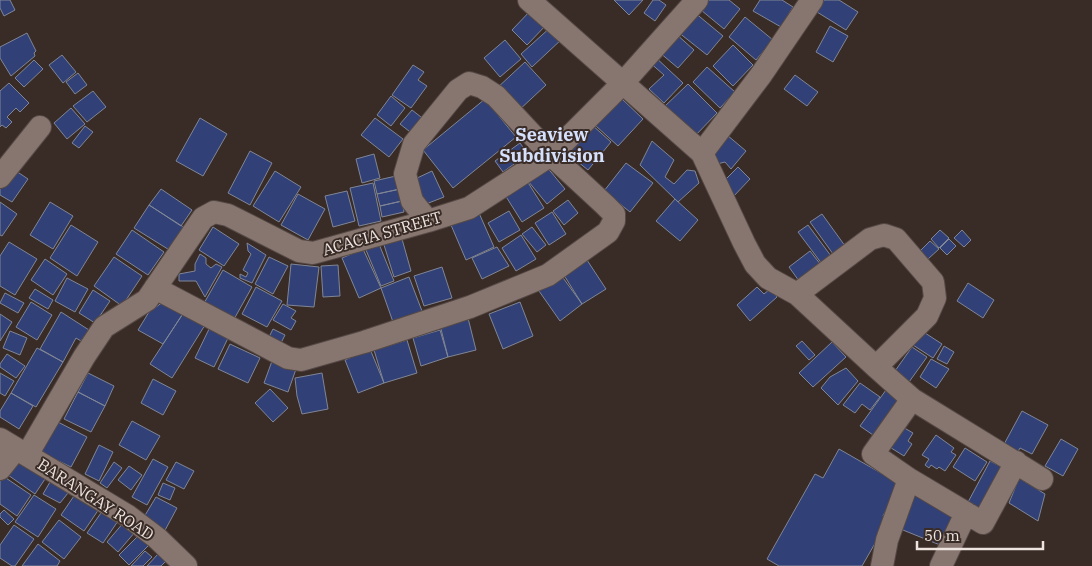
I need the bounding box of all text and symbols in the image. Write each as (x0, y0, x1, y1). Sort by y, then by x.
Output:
district label: Seaview Subdivision (499, 123, 605, 167)
street label: ACACIA STREET (320, 206, 444, 260)
street label: BARANGAY ROAD (34, 454, 158, 544)
scale bar (917, 518, 1043, 550)
text: 50 m (924, 526, 960, 545)

